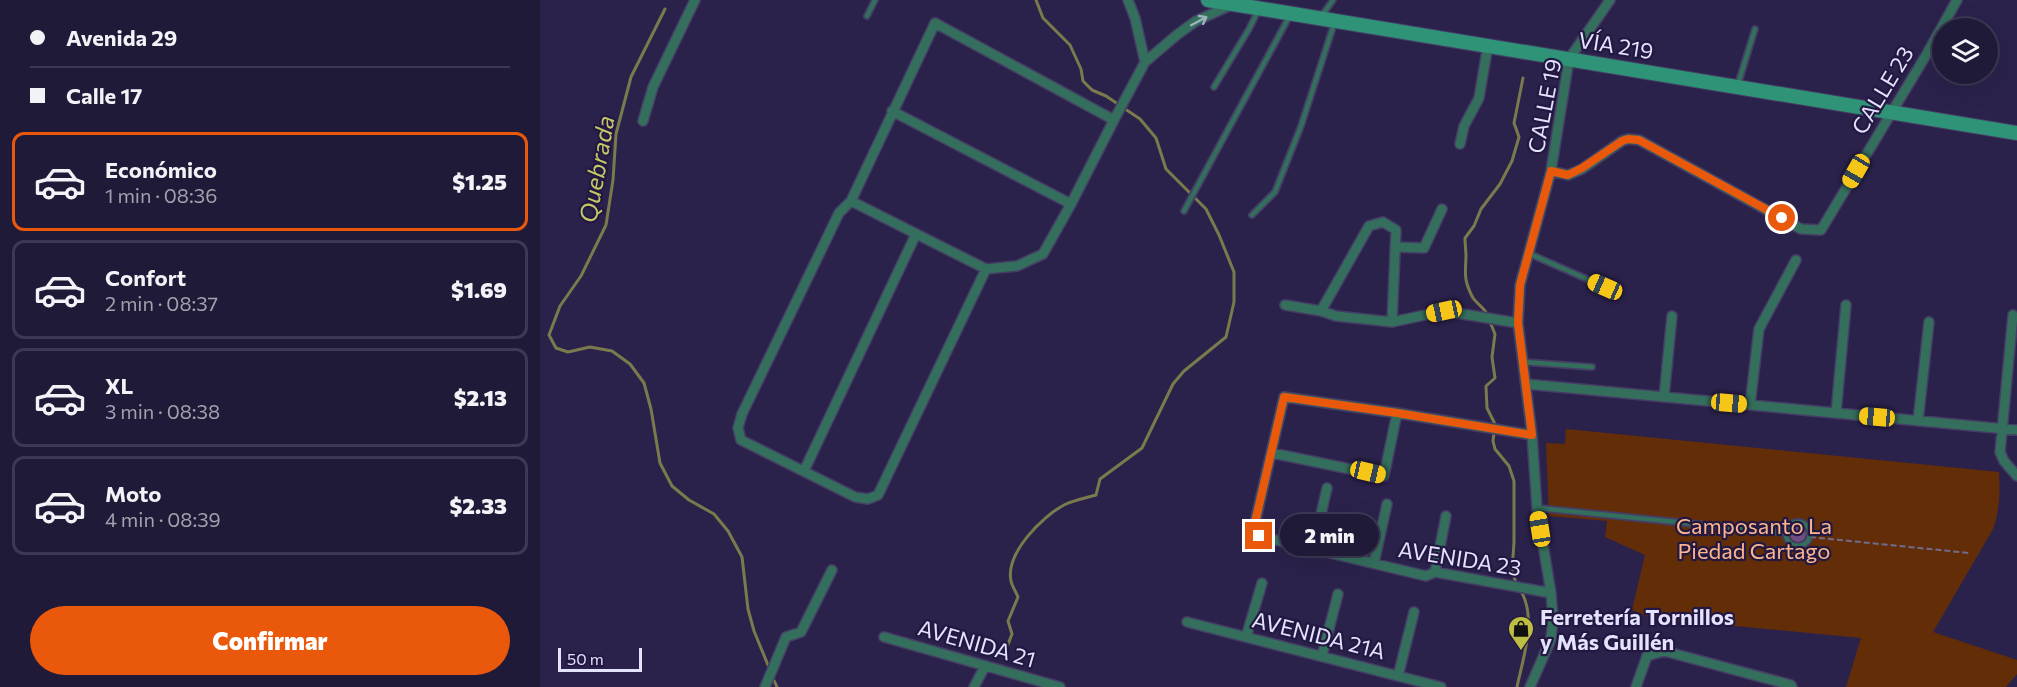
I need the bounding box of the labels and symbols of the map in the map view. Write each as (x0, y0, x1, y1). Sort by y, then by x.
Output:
one-way arrow (1189, 15, 1207, 26)
street label: VÍA 219 (1577, 26, 1655, 64)
street label: CALLE 23 (1845, 41, 1919, 139)
street label: CALLE 19 (1522, 57, 1566, 155)
water label: Quebrada (572, 113, 620, 225)
car (1839, 151, 1873, 191)
route start (1768, 204, 1795, 231)
car (1585, 271, 1625, 303)
car (1425, 298, 1463, 324)
car (1710, 392, 1748, 414)
car (1858, 406, 1896, 428)
car (1348, 459, 1388, 485)
car (1528, 510, 1552, 548)
park label: Camposanto La Piedad Cartago (1676, 512, 1832, 564)
callout: 2 min (1280, 515, 1379, 557)
route end (1245, 522, 1272, 549)
street label: AVENIDA 23 (1397, 535, 1523, 581)
place label: Ferretería Tornillos y Más Guillén (1540, 603, 1734, 655)
street label: AVENIDA 21A (1250, 605, 1388, 665)
street label: AVENIDA 21 (915, 613, 1039, 673)
shop icon: Ferretería Tornillos y Más Guillén (1506, 614, 1536, 652)
scale bar (558, 645, 642, 672)

